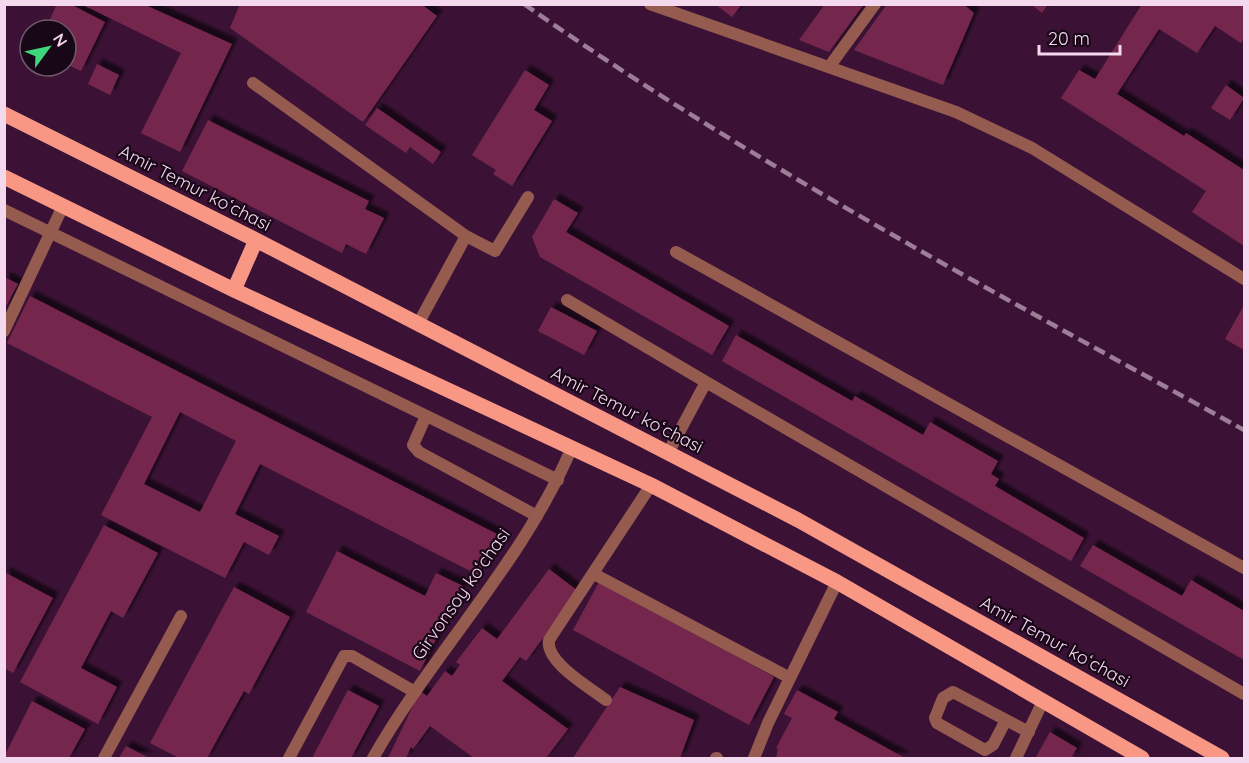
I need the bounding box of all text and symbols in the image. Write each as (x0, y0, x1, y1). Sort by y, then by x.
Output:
north arrow (18, 18, 78, 78)
scale bar (1039, 18, 1120, 56)
text: 20 m (1048, 27, 1090, 50)
text: N (49, 29, 72, 50)
street label: Amir Temur koʻchasi (115, 139, 275, 236)
street label: Amir Temur koʻchasi (547, 361, 707, 458)
street label: Girvonsoy koʻchasi (406, 523, 515, 664)
street label: Amir Temur koʻchasi (976, 591, 1134, 692)

